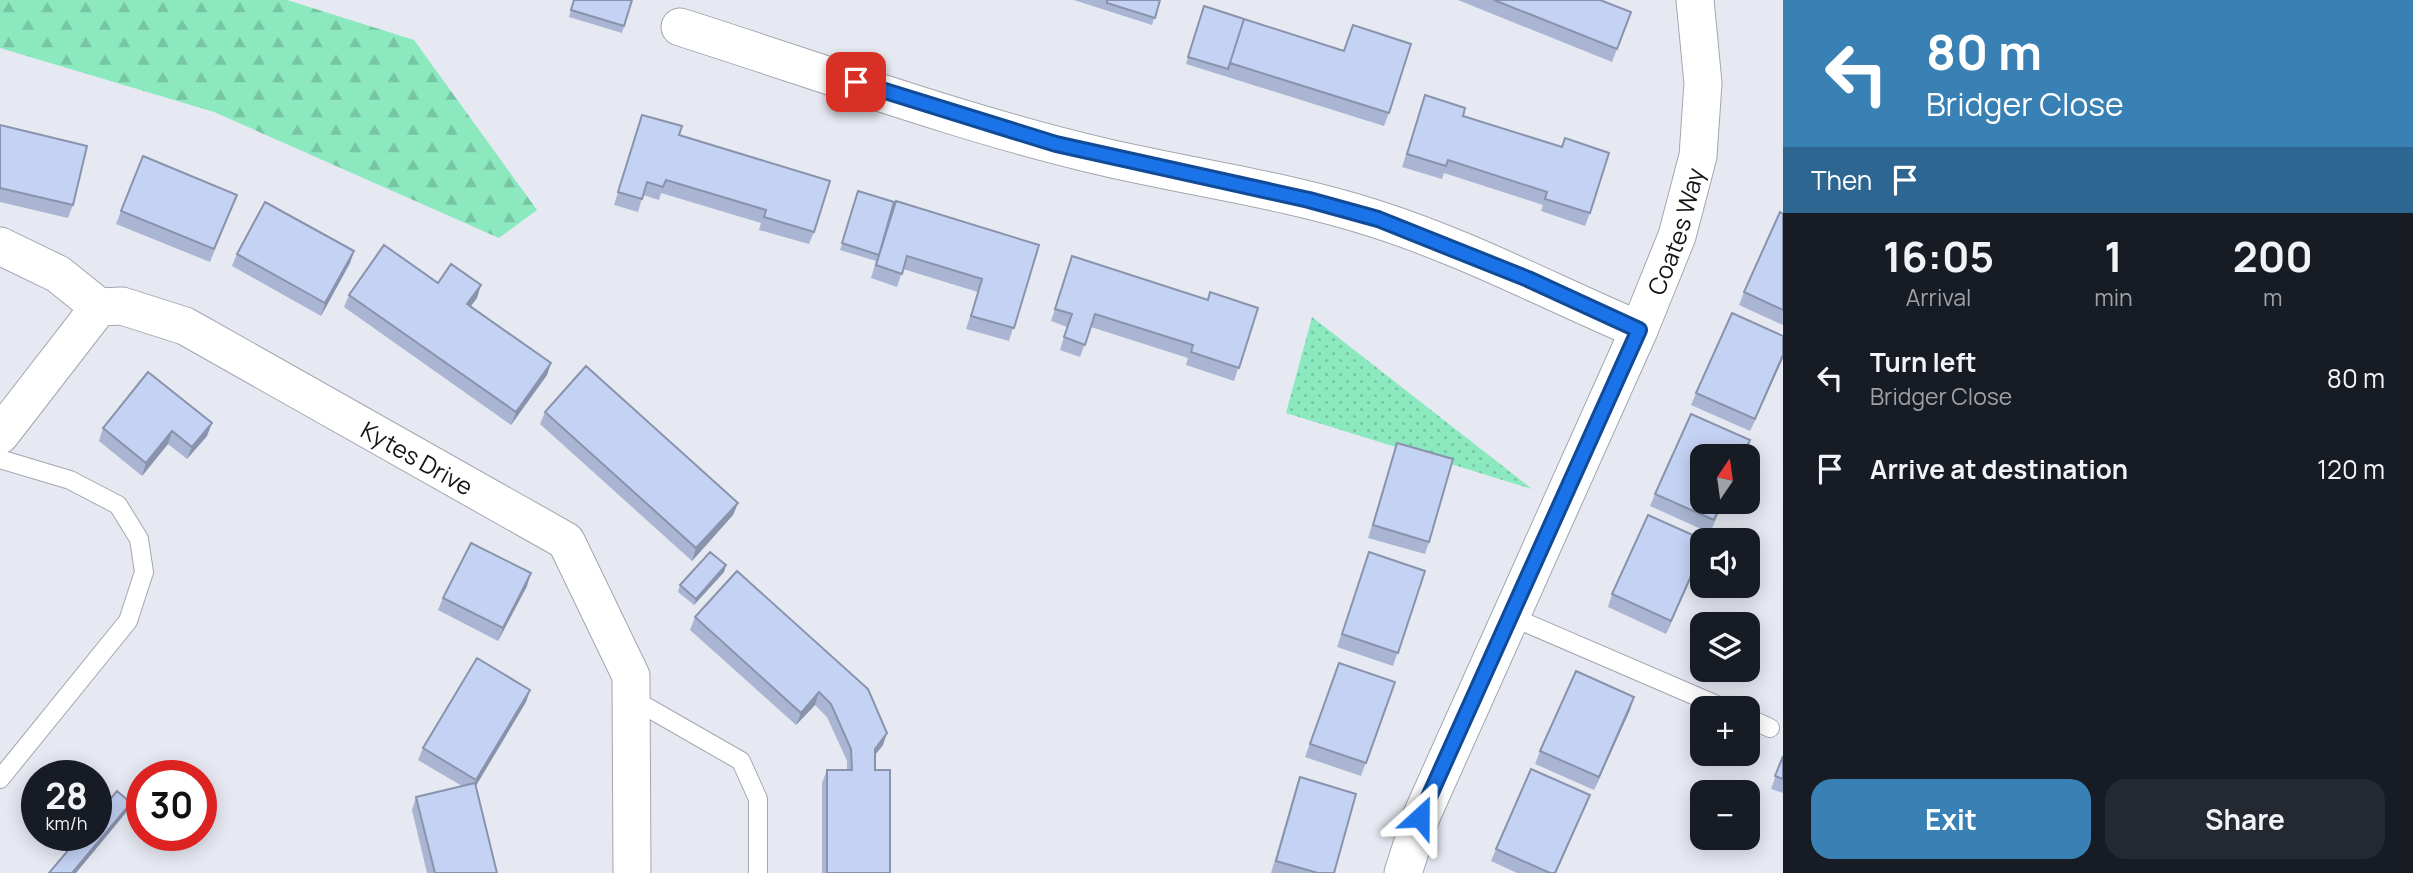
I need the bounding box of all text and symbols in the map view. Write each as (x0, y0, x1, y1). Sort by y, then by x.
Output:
text: 80 m (1926, 18, 2042, 85)
icon: left (1811, 28, 1902, 119)
pin (826, 52, 886, 112)
icon: arrive (837, 63, 875, 101)
text: Bridger Close (1926, 82, 2124, 126)
icon: arrive (1886, 161, 1924, 199)
text: Then (1811, 162, 1872, 198)
street label: Coates Way (1639, 164, 1711, 299)
text: 16:05 (1883, 227, 1994, 285)
text: 1 (2104, 227, 2123, 285)
text: 200 (2233, 227, 2313, 285)
text: Arrival (1906, 281, 1971, 313)
text: min (2094, 281, 2133, 313)
text: m (2263, 281, 2283, 313)
text: Turn left (1870, 344, 1977, 380)
icon: left (1811, 359, 1849, 397)
text: 80 m (2327, 360, 2385, 396)
text: Bridger Close (1870, 380, 2012, 412)
street label: Kytes Drive (356, 413, 479, 502)
north arrow (1690, 444, 1760, 514)
map controls (1690, 444, 1760, 850)
icon: arrive (1811, 450, 1849, 488)
text: Arrive at destination (1870, 451, 2128, 487)
text: 120 m (2317, 451, 2385, 487)
button: sound (1690, 528, 1760, 598)
button: layers (1690, 612, 1760, 682)
button: + (1690, 696, 1760, 766)
speed limit sign: 30 (126, 760, 217, 851)
text: 28 (45, 772, 88, 820)
button: Exit (1811, 779, 2091, 859)
button: Share (2105, 779, 2385, 859)
position arrow (1383, 780, 1457, 854)
button: − (1690, 780, 1760, 850)
text: km/h (46, 811, 87, 835)

